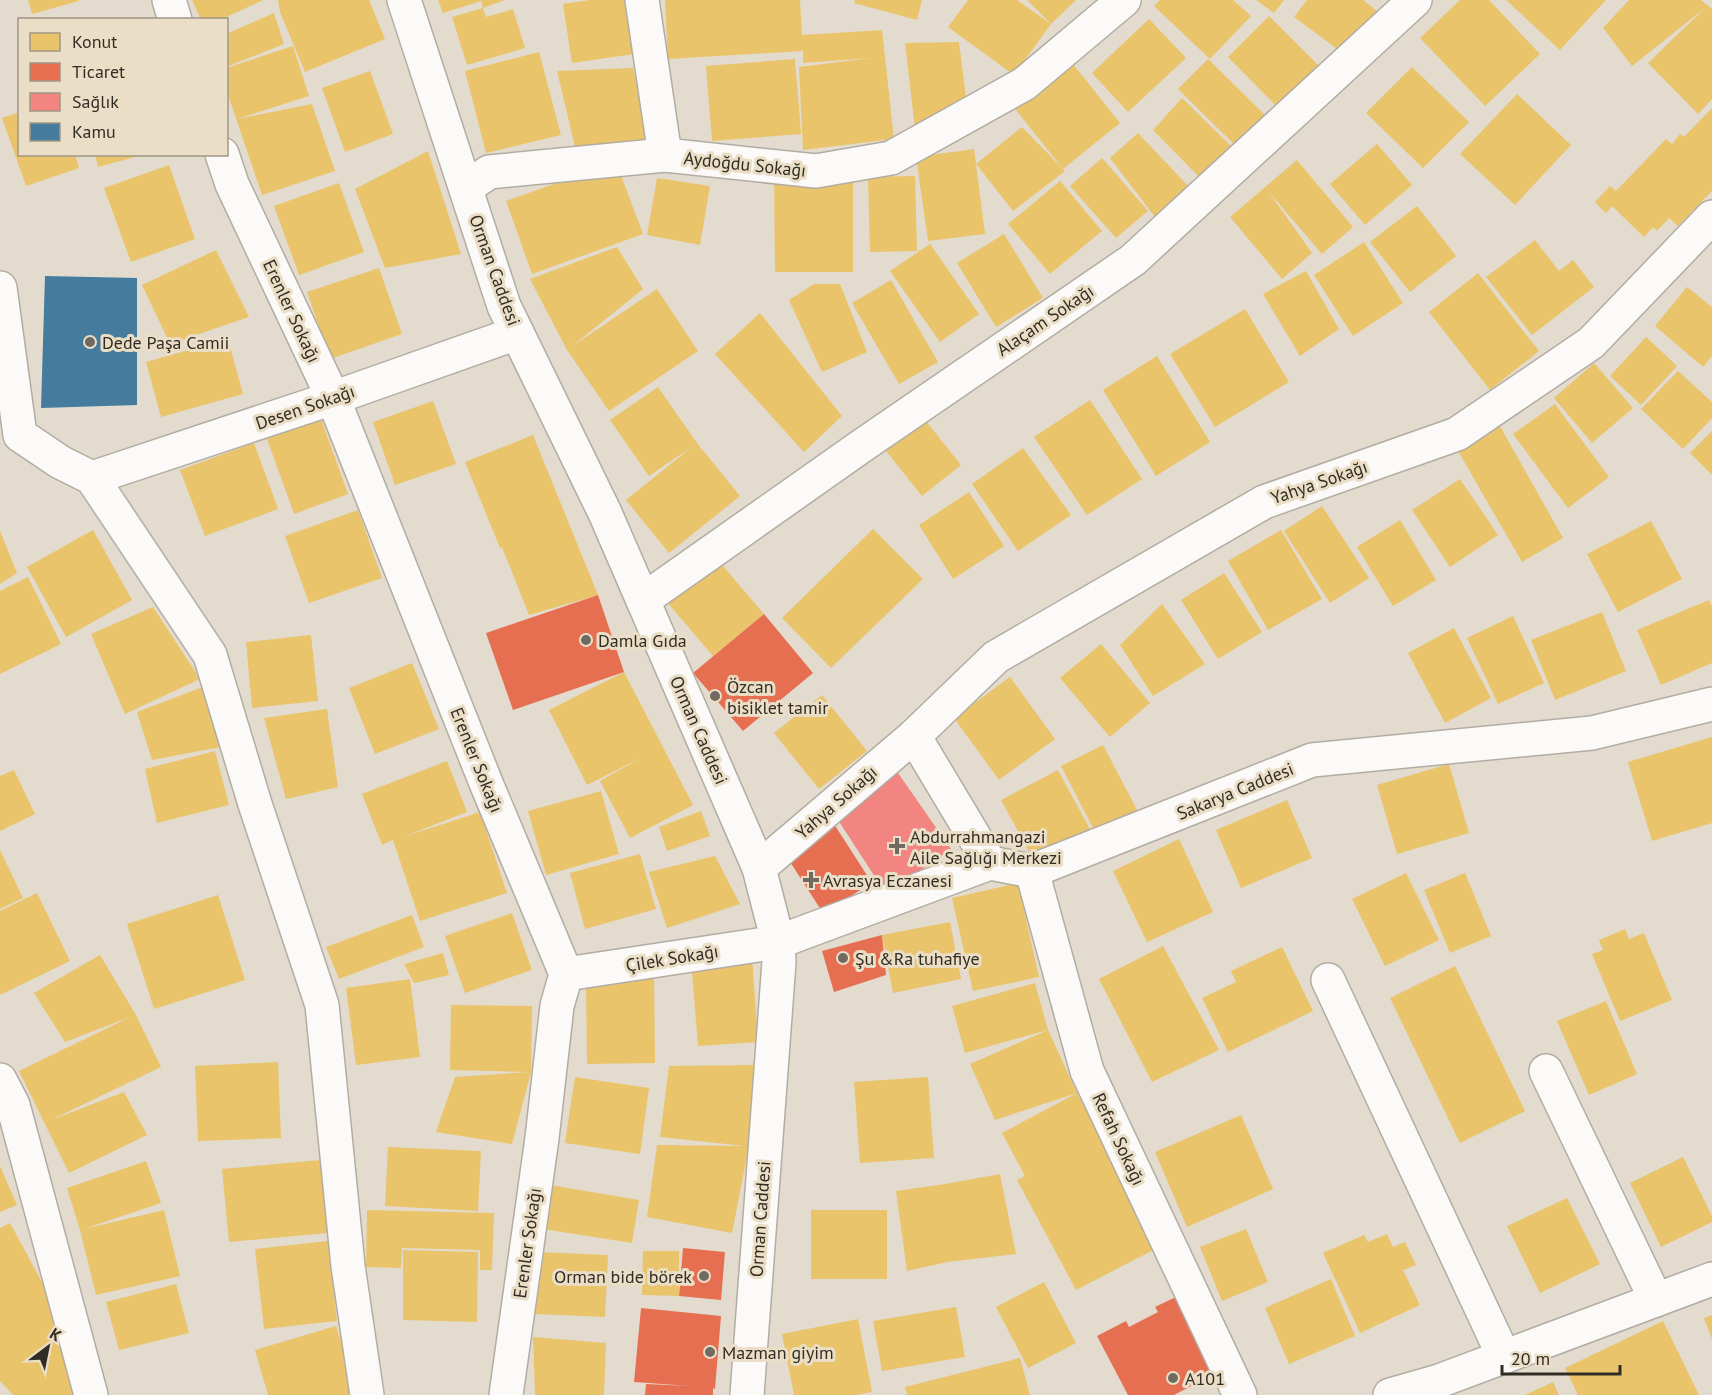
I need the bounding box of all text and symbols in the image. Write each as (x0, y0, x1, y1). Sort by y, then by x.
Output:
legend (18, 18, 228, 156)
text: Konut (72, 30, 117, 53)
text: Ticaret (72, 60, 125, 83)
text: Sağlık (72, 90, 119, 113)
text: Kamu (72, 120, 116, 143)
street label: Aydoğdu Sokağı (683, 146, 807, 182)
street label: Orman Caddesi (464, 211, 526, 329)
street label: Erenler Sokağı (258, 256, 326, 366)
street label: Alaçam Sokağı (992, 279, 1098, 361)
place label: Dede Paşa Camii (102, 331, 229, 354)
marker: Dede Paşa Camii (83, 335, 97, 349)
street label: Desen Sokağı (252, 379, 358, 435)
street label: Yahya Sokağı (1268, 455, 1370, 509)
place label: Damla Gıda (598, 629, 687, 652)
marker: Damla Gıda (579, 633, 593, 647)
street label: Orman Caddesi (665, 672, 733, 788)
place label: Özcan bisiklet tamir (727, 675, 828, 719)
marker: Özcan bisiklet tamir (708, 689, 722, 703)
street label: Erenler Sokağı (445, 704, 509, 816)
street label: Sakarya Caddesi (1173, 757, 1297, 825)
street label: Yahya Sokağı (790, 760, 882, 844)
place label: Abdurrahmangazi Aile Sağlığı Merkezi (910, 825, 1062, 869)
marker: Abdurrahmangazi Aile Sağlığı Merkezi (888, 837, 906, 855)
place label: Avrasya Eczanesi (823, 869, 952, 892)
marker: Avrasya Eczanesi (804, 873, 818, 887)
street label: Çilek Sokağı (624, 939, 720, 977)
place label: Şu &Ra tuhafiye (855, 947, 980, 970)
marker: Şu &Ra tuhafiye (836, 951, 850, 965)
street label: Refah Sokağı (1088, 1089, 1150, 1189)
street label: Orman Caddesi (744, 1160, 776, 1278)
street label: Erenler Sokağı (508, 1186, 546, 1300)
place label: Orman bide börek (554, 1265, 692, 1288)
marker: Orman bide börek (697, 1269, 711, 1283)
north arrow (18, 1317, 78, 1377)
text: K (46, 1323, 66, 1345)
scale bar (1502, 1338, 1620, 1376)
place label: Mazman giyim (722, 1341, 834, 1364)
marker: Mazman giyim (703, 1345, 717, 1359)
text: 20 m (1511, 1347, 1550, 1370)
place label: A101 (1185, 1367, 1225, 1390)
marker: A101 (1166, 1371, 1180, 1385)

